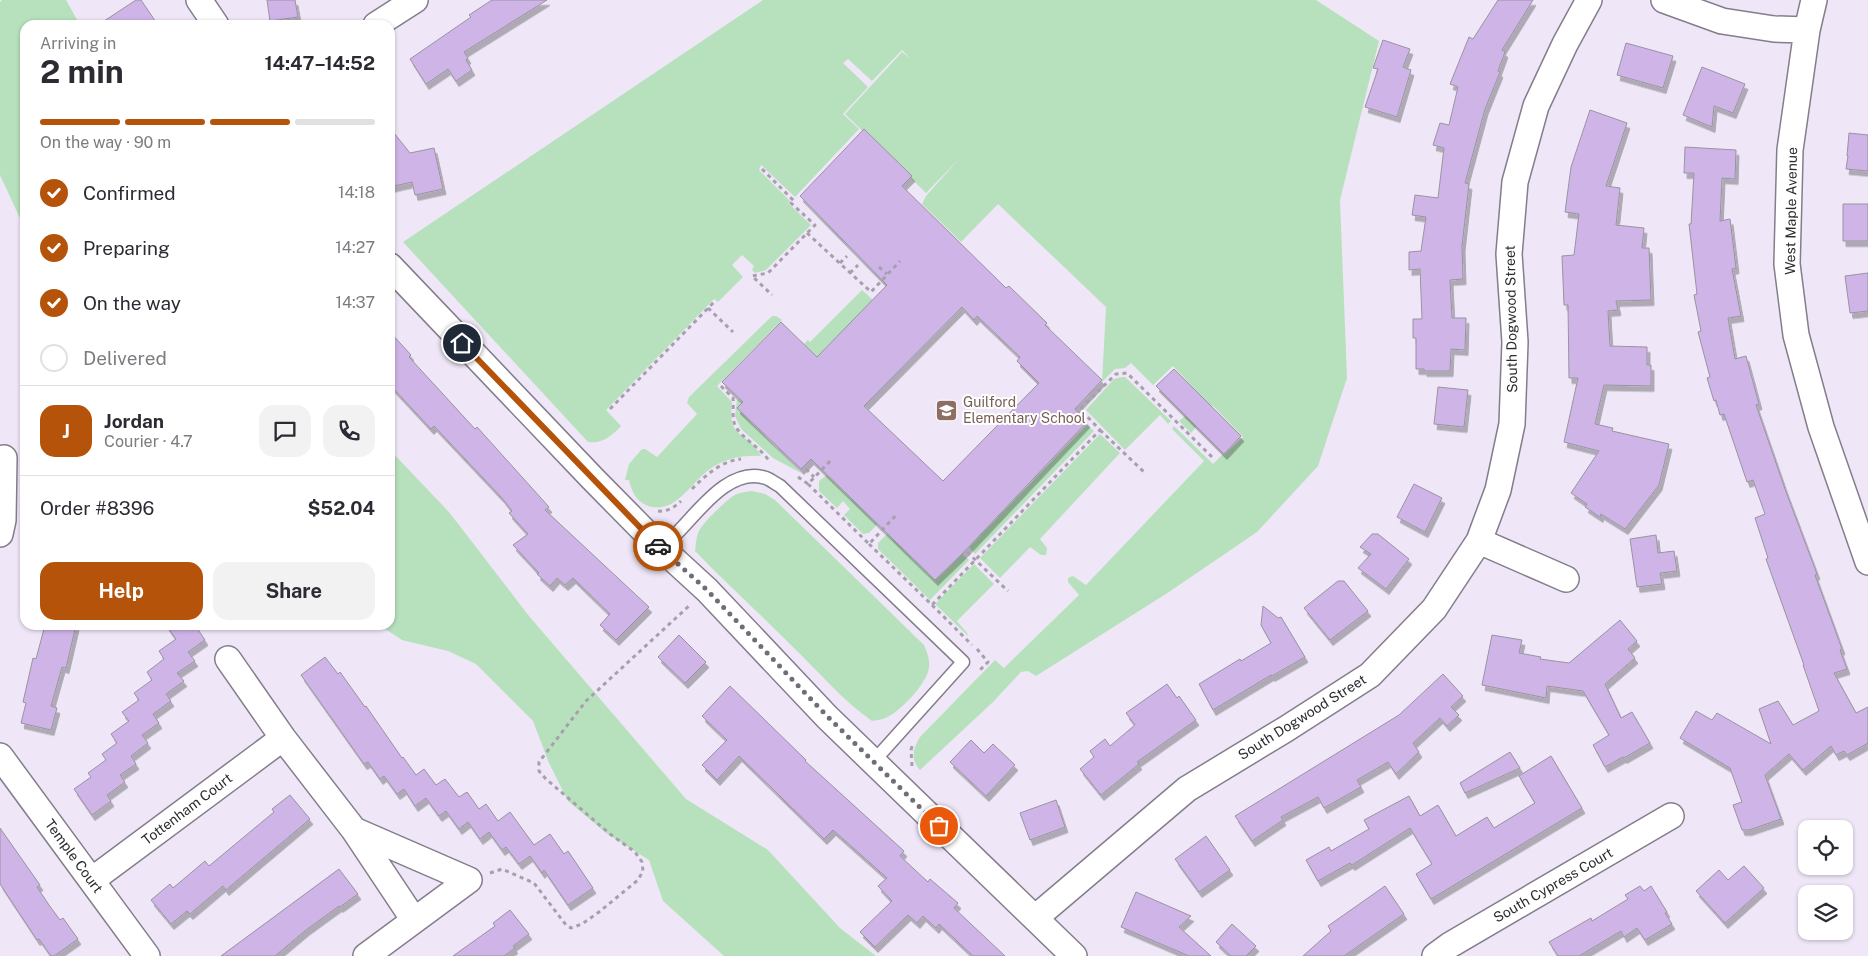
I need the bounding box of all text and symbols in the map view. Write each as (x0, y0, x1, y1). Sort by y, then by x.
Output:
text: Arriving in (40, 34, 116, 53)
text: 14:47–14:52 (264, 52, 375, 74)
text: 2 min (40, 53, 124, 90)
text: On the way · 90 m (40, 133, 171, 152)
street label: West Maple Avenue (1782, 147, 1800, 275)
icon: check (40, 179, 68, 207)
text: Confirmed (83, 182, 176, 204)
text: 14:18 (338, 183, 375, 202)
icon: check (40, 234, 68, 262)
text: Preparing (83, 237, 170, 259)
text: 14:27 (335, 238, 375, 257)
street label: South Dogwood Street (1502, 245, 1520, 393)
icon: check (40, 289, 68, 317)
text: On the way (83, 292, 181, 314)
text: 14:37 (335, 293, 375, 312)
pin (441, 322, 483, 364)
icon: home (448, 329, 476, 357)
text: Delivered (83, 347, 167, 369)
place label: Guilford Elementary School (963, 394, 1086, 426)
school or university icon: Guilford Elementary School (935, 398, 959, 422)
button: chat (259, 405, 311, 457)
button: phone (323, 405, 375, 457)
text: Jordan (104, 410, 164, 432)
text: J (62, 420, 70, 442)
text: Courier · 4.7 (104, 432, 193, 451)
text: Order #8396 (40, 497, 154, 519)
text: $52.04 (307, 497, 375, 519)
courier (633, 521, 683, 571)
icon: car (644, 532, 672, 560)
button: Help (40, 562, 203, 620)
button: Share (213, 562, 375, 620)
street label: South Dogwood Street (1235, 671, 1369, 763)
street label: Tottenham Court (139, 770, 235, 848)
pin (918, 805, 960, 847)
icon: bag (925, 812, 953, 840)
street label: Temple Court (42, 816, 106, 896)
map controls (1798, 820, 1853, 940)
button: locate (1798, 820, 1853, 875)
street label: South Cypress Court (1491, 844, 1615, 926)
button: layers (1798, 885, 1853, 940)

